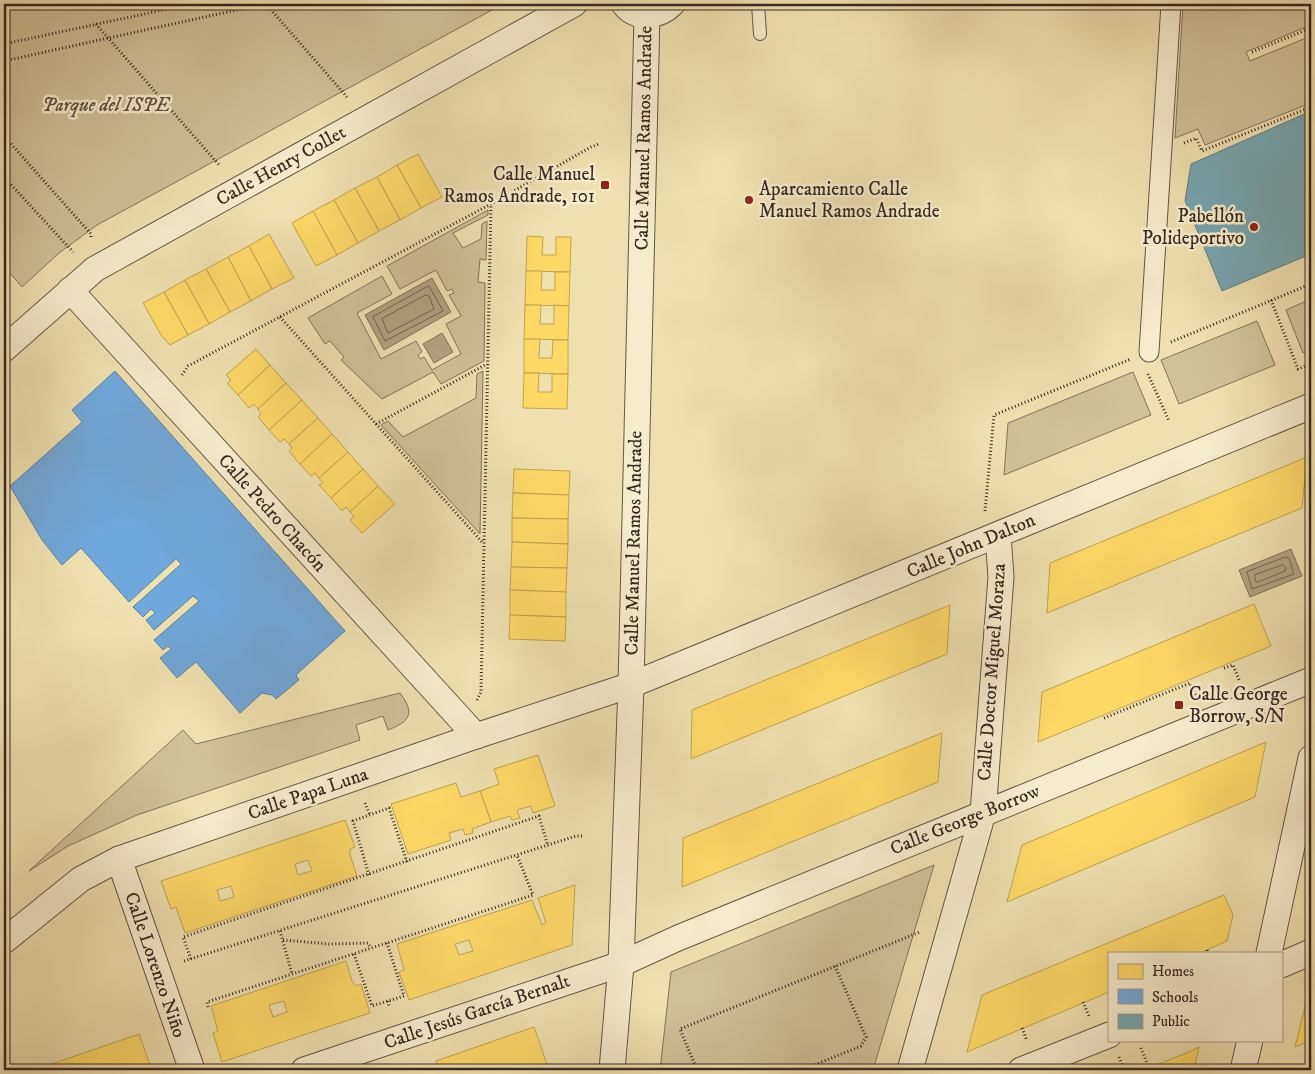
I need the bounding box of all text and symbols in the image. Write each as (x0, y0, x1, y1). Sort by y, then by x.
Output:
street label: Calle Manuel Ramos Andrade (631, 25, 657, 250)
park label: Parque del ISPE (42, 94, 170, 118)
street label: Calle Henry Collet (212, 121, 350, 211)
place label: Calle Manuel Ramos Andrade, 101 (443, 163, 595, 208)
place label: Aparcamiento Calle Manuel Ramos Andrade (759, 178, 940, 223)
marker: Calle Manuel Ramos Andrade, 101 (599, 179, 611, 191)
marker: Aparcamiento Calle Manuel Ramos Andrade (743, 194, 755, 206)
place label: Pabellón Polideportivo (1142, 205, 1244, 250)
marker: Pabellón Polideportivo (1248, 221, 1260, 233)
street label: Calle Manuel Ramos Andrade (621, 430, 647, 655)
street label: Calle Pedro Chacón (213, 449, 331, 577)
street label: Calle John Dalton (903, 509, 1039, 583)
street label: Calle Doctor Miguel Moraza (973, 562, 1011, 782)
place label: Calle George Borrow, S/N (1189, 683, 1288, 728)
marker: Calle George Borrow, S/N (1173, 699, 1185, 711)
street label: Calle Papa Luna (245, 763, 371, 825)
street label: Calle George Borrow (887, 780, 1043, 860)
street label: Calle Lorenzo Niño (119, 889, 191, 1041)
legend (1108, 952, 1282, 1042)
text: Homes (1152, 962, 1194, 981)
street label: Calle Jesús García Bernalt (381, 969, 573, 1055)
text: Schools (1152, 988, 1198, 1007)
text: Public (1152, 1012, 1190, 1031)

